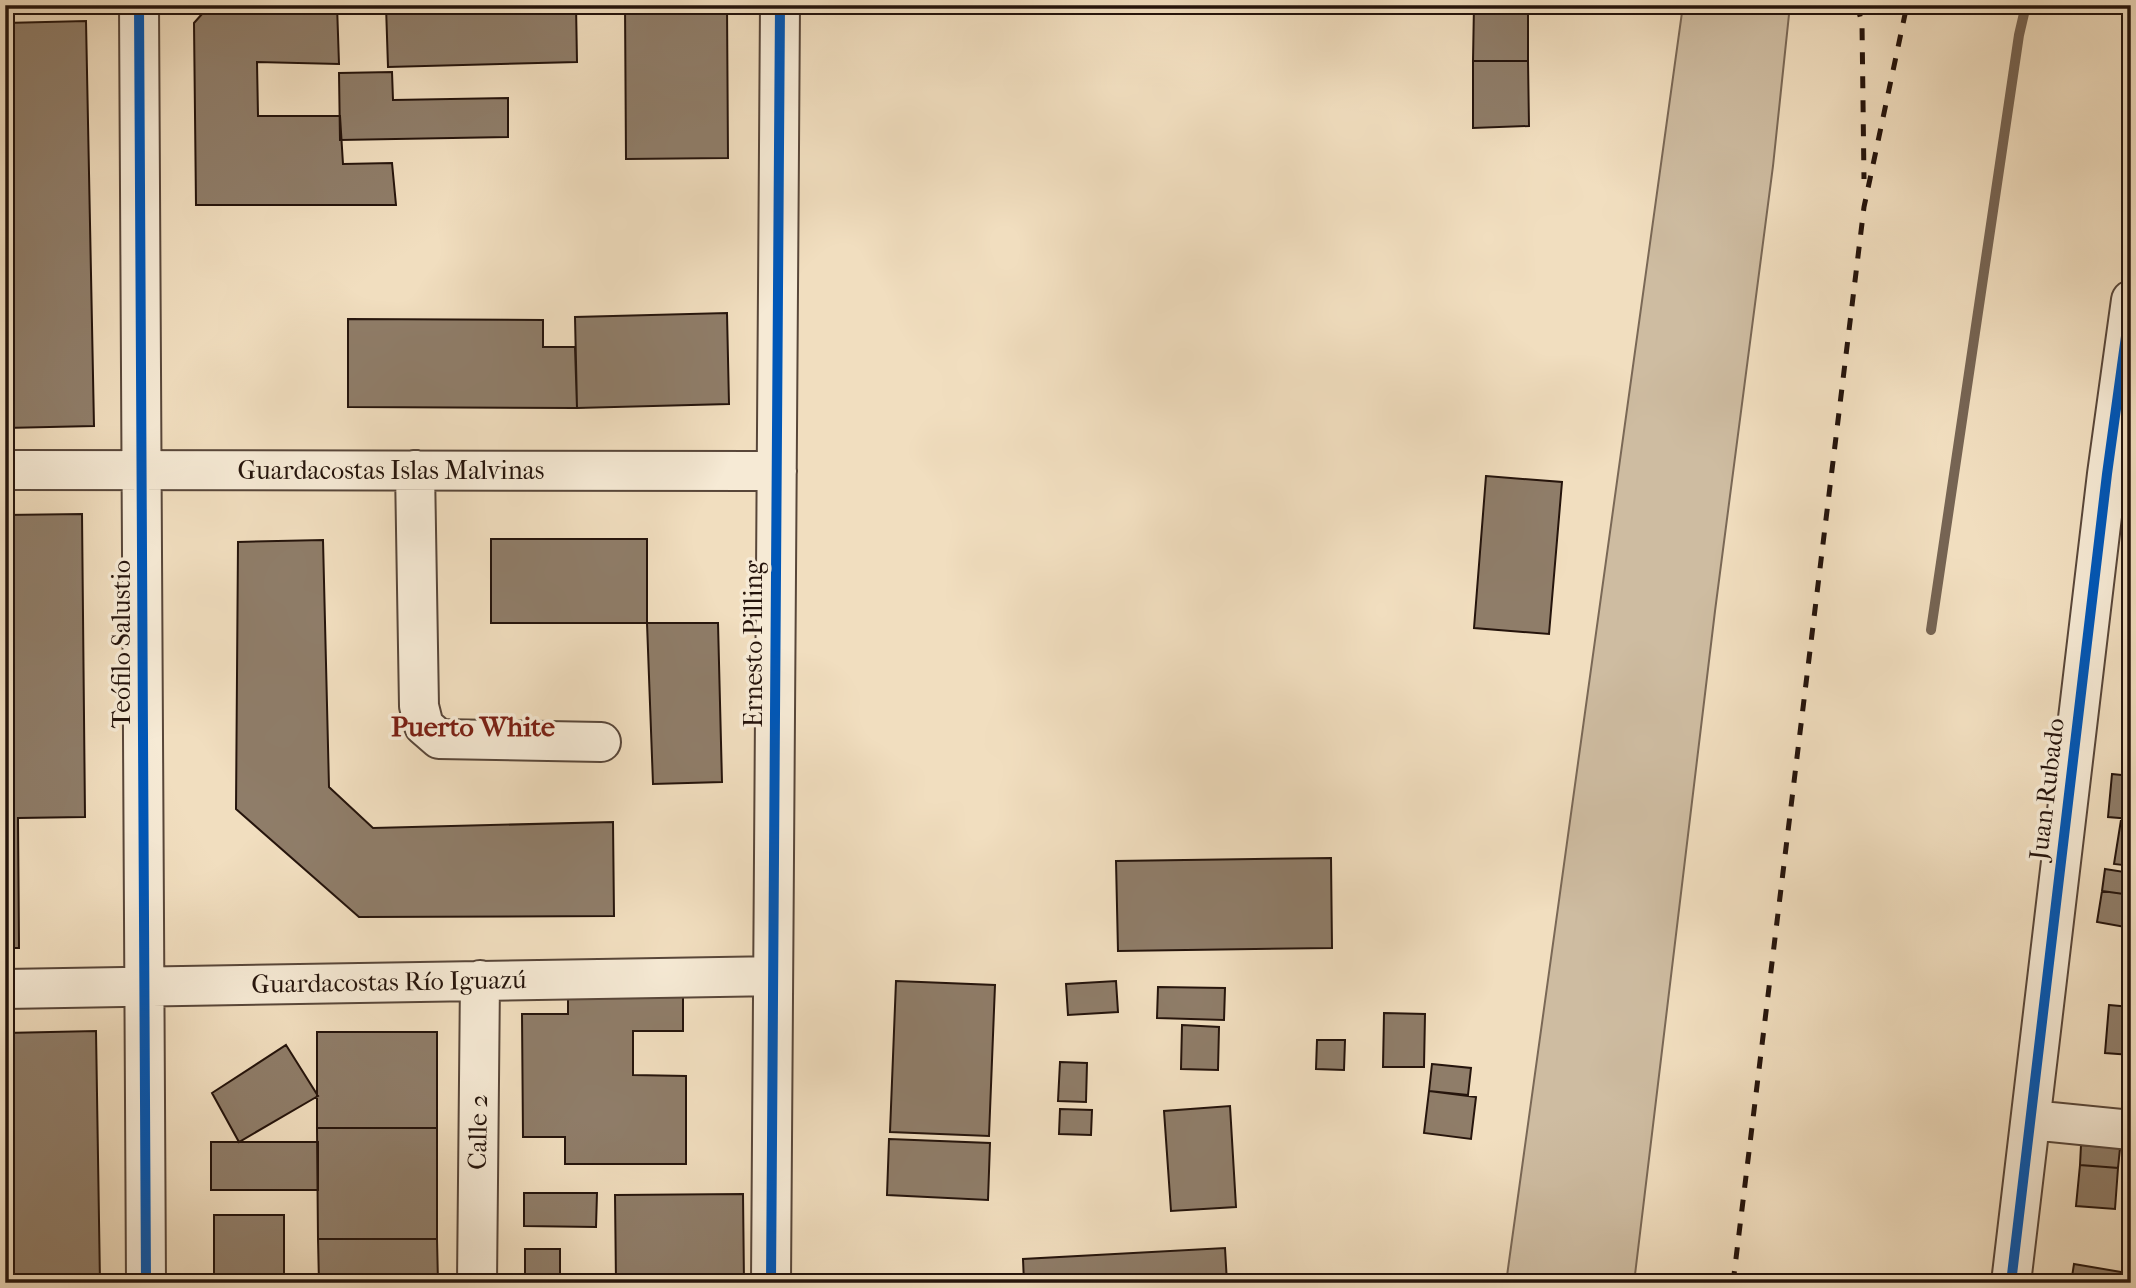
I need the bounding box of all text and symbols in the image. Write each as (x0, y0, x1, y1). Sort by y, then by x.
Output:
street label: Guardacostas Islas Malvinas (238, 455, 544, 486)
street label: Ernesto Pilling (738, 559, 769, 727)
street label: Teófilo Salustio (106, 560, 137, 728)
district label: Puerto White (391, 710, 555, 743)
street label: Juan Rubado (2023, 716, 2071, 864)
street label: Guardacostas Río Iguazú (251, 964, 527, 1000)
street label: Calle 2 (462, 1094, 494, 1170)

